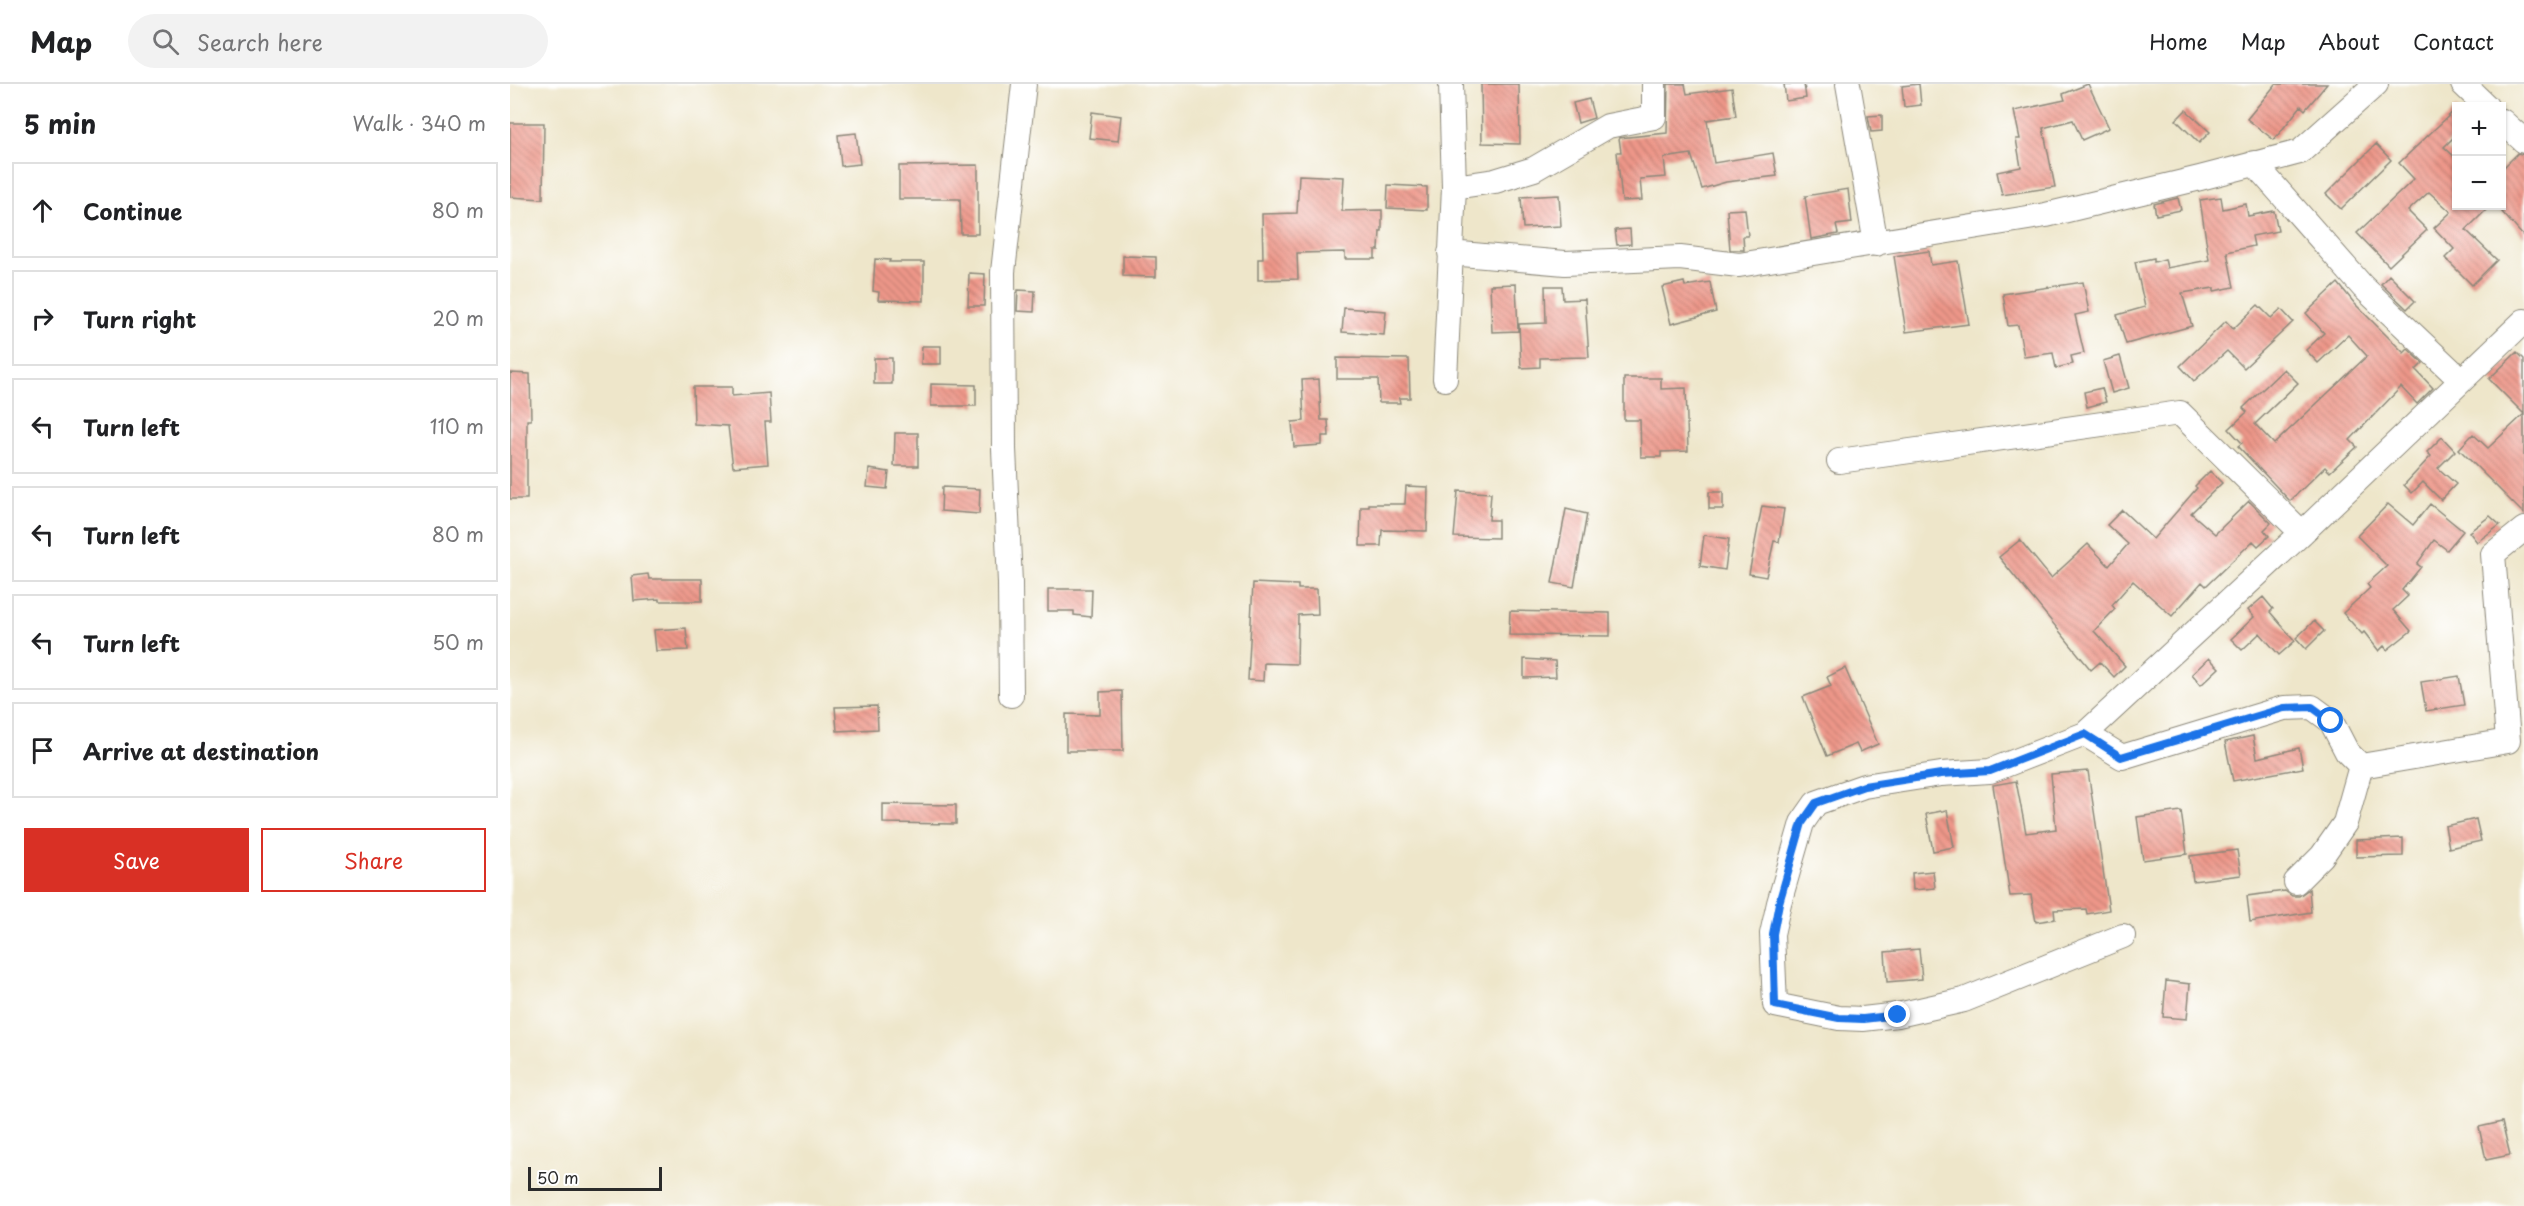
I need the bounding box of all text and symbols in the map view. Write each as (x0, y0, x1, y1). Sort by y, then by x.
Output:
search box (128, 14, 548, 68)
text: Map (30, 20, 92, 63)
icon: search (149, 25, 182, 58)
text: Search here (197, 25, 323, 58)
text: Home (2149, 25, 2208, 57)
text: Map (2241, 25, 2286, 57)
text: About (2319, 25, 2380, 57)
text: Contact (2413, 25, 2494, 57)
map controls (2452, 102, 2506, 210)
button: + (2452, 102, 2506, 156)
text: 5 min (24, 104, 96, 143)
text: Walk · 340 m (353, 108, 486, 138)
button: − (2452, 156, 2506, 210)
icon: ahead (26, 194, 59, 227)
text: Continue (83, 194, 182, 227)
text: 80 m (432, 195, 484, 225)
icon: right (26, 302, 59, 335)
text: Turn right (83, 302, 196, 335)
text: 20 m (432, 303, 484, 333)
icon: left (26, 410, 59, 443)
text: Turn left (83, 410, 180, 443)
text: 110 m (430, 411, 484, 441)
icon: left (26, 518, 59, 551)
text: Turn left (83, 518, 180, 551)
text: 80 m (432, 519, 484, 549)
icon: left (26, 626, 59, 659)
text: Turn left (83, 626, 180, 659)
text: 50 m (432, 627, 484, 657)
route start (2317, 707, 2343, 733)
icon: arrive (26, 734, 59, 767)
text: Arrive at destination (83, 734, 319, 767)
button: Save (24, 828, 249, 892)
button: Share (261, 828, 486, 892)
route end (1884, 1001, 1910, 1027)
scale bar (528, 1164, 662, 1192)
text: 50 m (537, 1165, 578, 1189)

